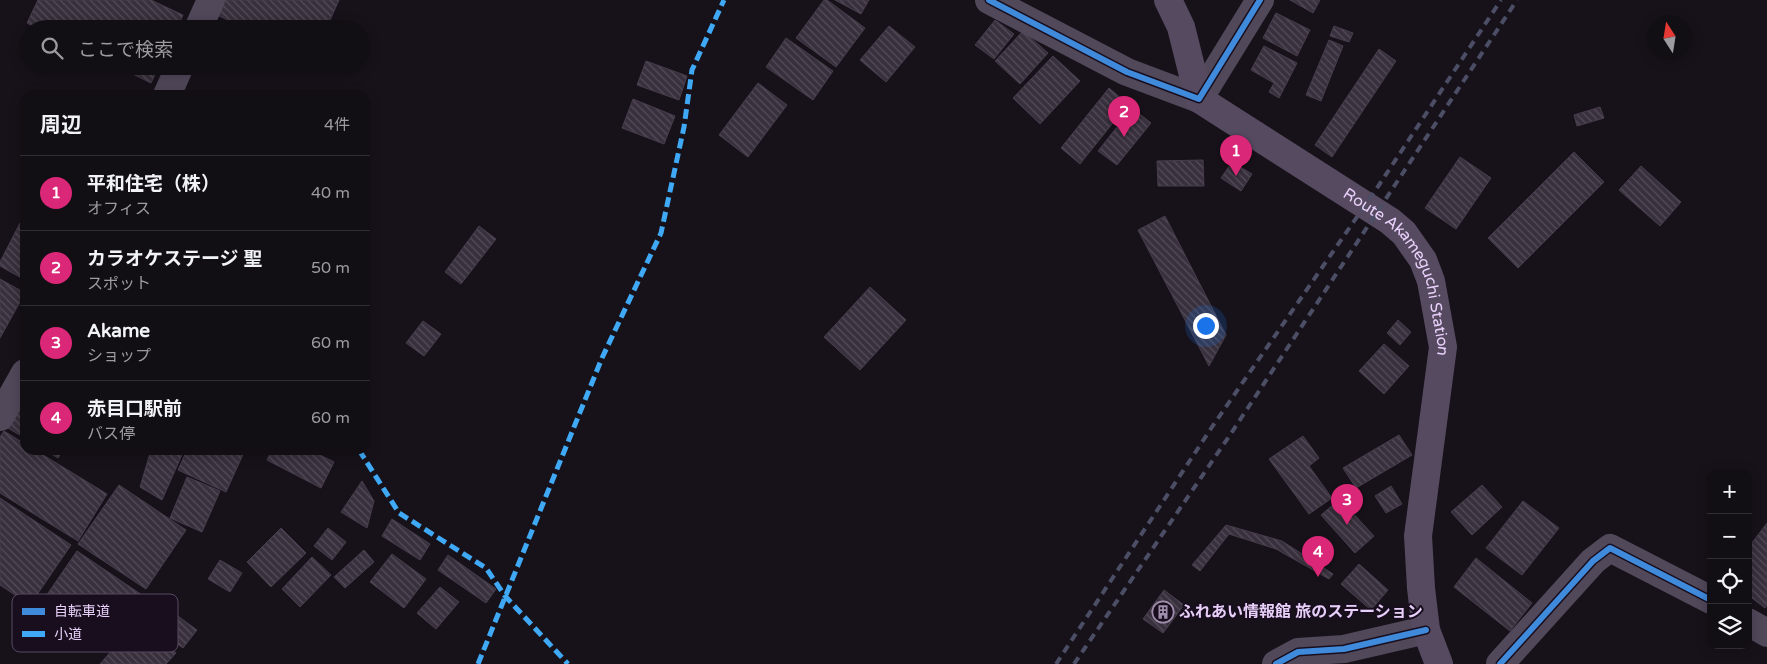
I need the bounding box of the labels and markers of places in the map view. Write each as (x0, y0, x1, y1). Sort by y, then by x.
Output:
pin: 2 (1108, 96, 1140, 137)
pin: 1 (1220, 135, 1252, 176)
pin: 3 (1331, 484, 1363, 525)
pin: 4 (1302, 536, 1334, 577)
building icon: ふれあい情報館 旅のステーション (1151, 600, 1175, 624)
place label: ふれあい情報館 旅のステーション (1179, 602, 1423, 622)

